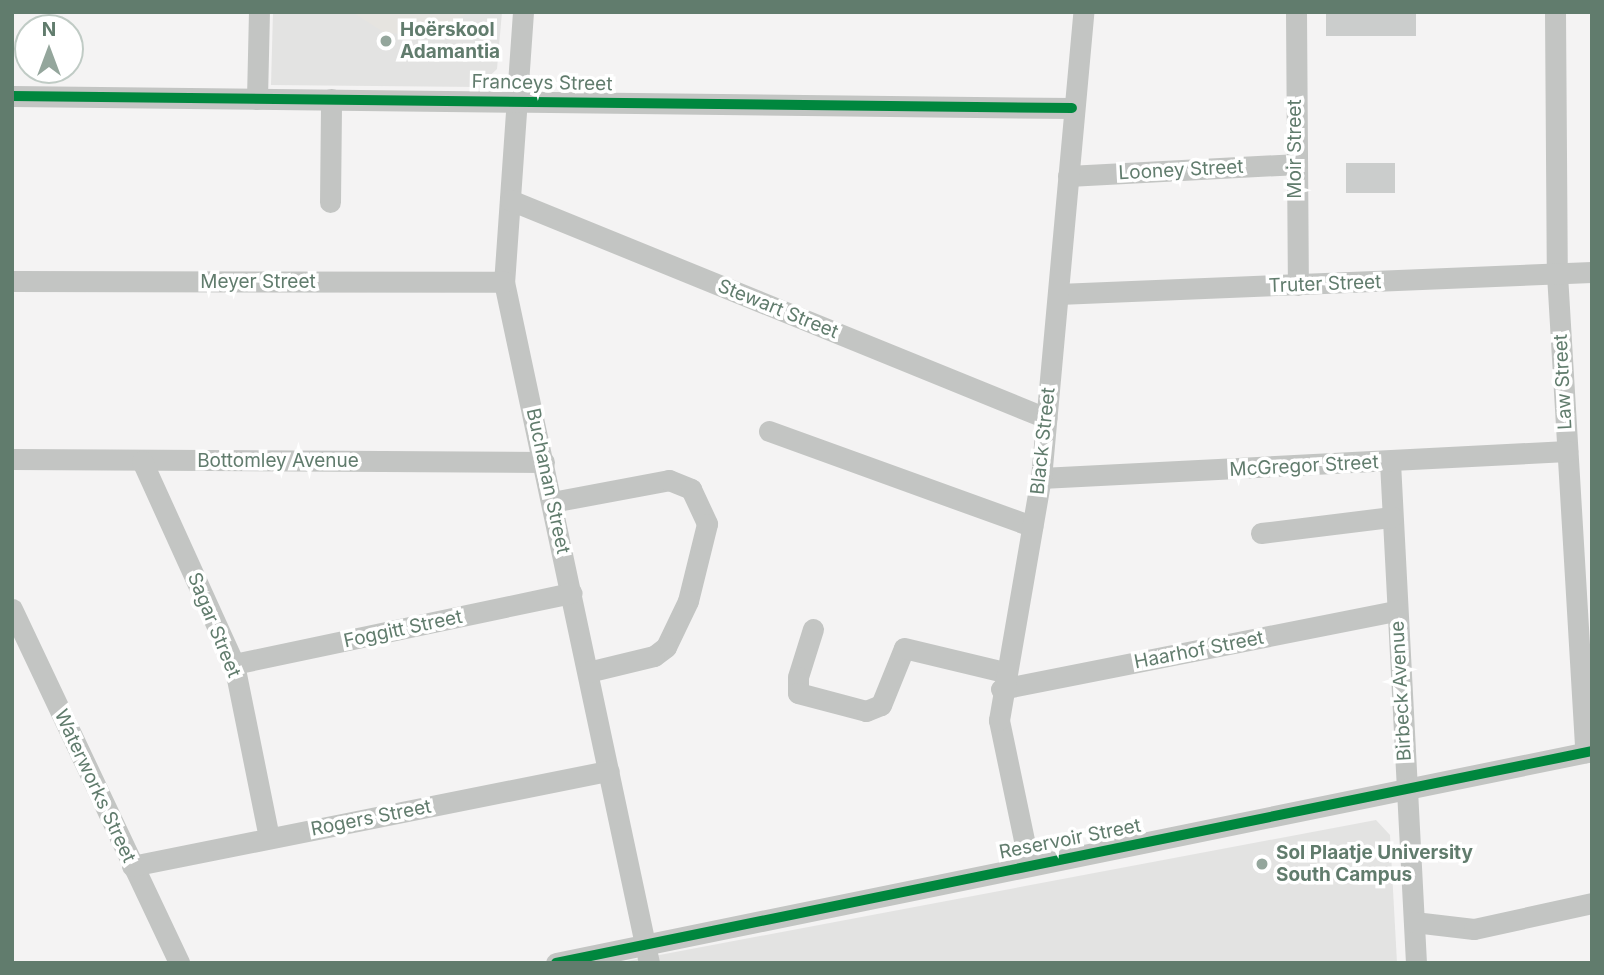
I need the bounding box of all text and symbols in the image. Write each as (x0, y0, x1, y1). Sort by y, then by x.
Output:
north arrow (14, 14, 84, 84)
text: N (42, 18, 56, 41)
place label: Hoërskool Adamantia (400, 19, 500, 63)
marker: Hoërskool Adamantia (378, 33, 394, 49)
street label: Franceys Street (471, 70, 613, 96)
street label: Moir Street (1284, 99, 1306, 199)
street label: Looney Street (1118, 155, 1244, 185)
street label: Meyer Street (200, 271, 316, 293)
street label: Truter Street (1268, 271, 1382, 297)
street label: Stewart Street (714, 274, 842, 344)
street label: Law Street (1549, 334, 1577, 430)
street label: Black Street (1026, 386, 1060, 496)
street label: Buchanan Street (521, 406, 575, 556)
street label: Bottomley Avenue (197, 450, 359, 472)
street label: McGregor Street (1229, 451, 1379, 481)
street label: Sagar Street (183, 569, 245, 681)
street label: Foggitt Street (342, 605, 464, 653)
street label: Birbeck Avenue (1386, 620, 1416, 762)
street label: Haarhof Street (1132, 626, 1266, 674)
street label: Waterworks Street (50, 706, 140, 866)
street label: Rogers Street (309, 795, 433, 841)
street label: Reservoir Street (997, 814, 1143, 864)
place label: Sol Plaatje University South Campus (1276, 842, 1473, 886)
marker: Sol Plaatje University South Campus (1254, 856, 1270, 872)

